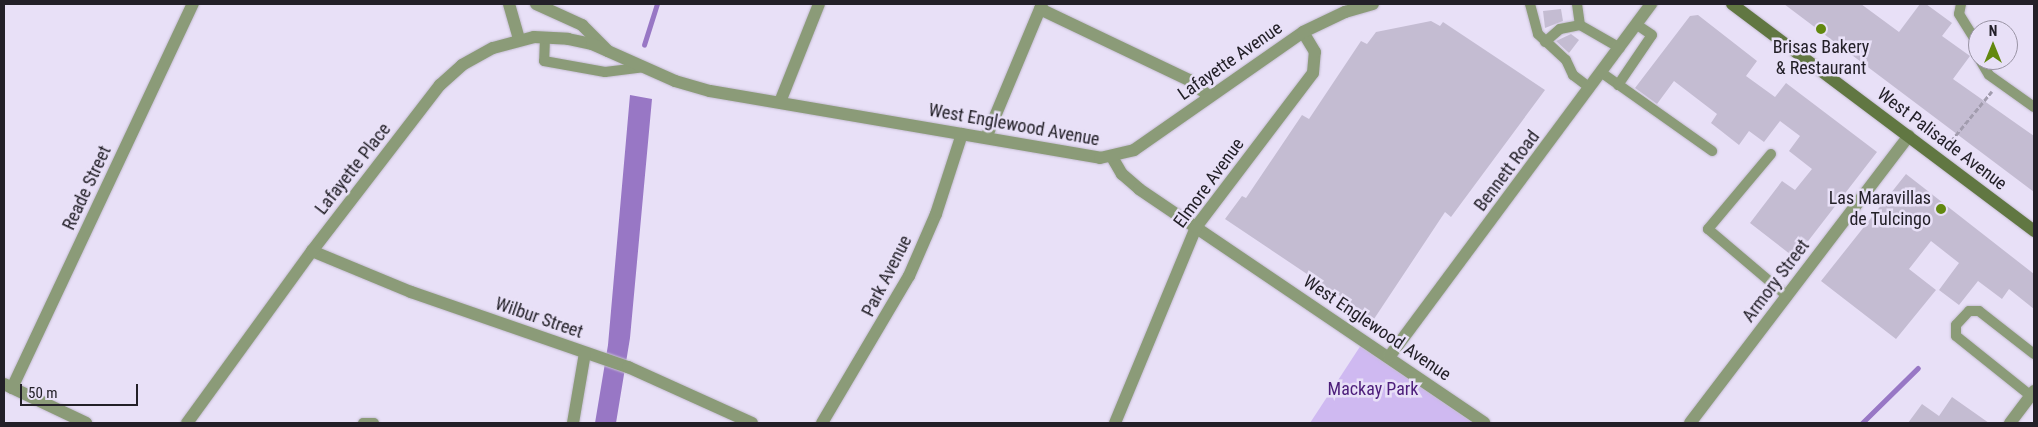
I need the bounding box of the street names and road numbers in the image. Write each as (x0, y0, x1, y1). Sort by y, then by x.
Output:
street label: Lafayette Avenue (1174, 17, 1286, 105)
street label: West Palisade Avenue (1873, 83, 2011, 195)
street label: West Englewood Avenue (927, 99, 1101, 151)
street label: Lafayette Place (311, 119, 395, 219)
street label: Bennett Road (1470, 127, 1544, 215)
street label: Elmore Avenue (1169, 134, 1249, 232)
street label: Reade Street (58, 143, 116, 233)
street label: Park Avenue (857, 232, 917, 320)
street label: Armory Street (1738, 235, 1814, 327)
street label: West Englewood Avenue (1299, 271, 1455, 385)
street label: Wilbur Street (492, 293, 586, 343)

